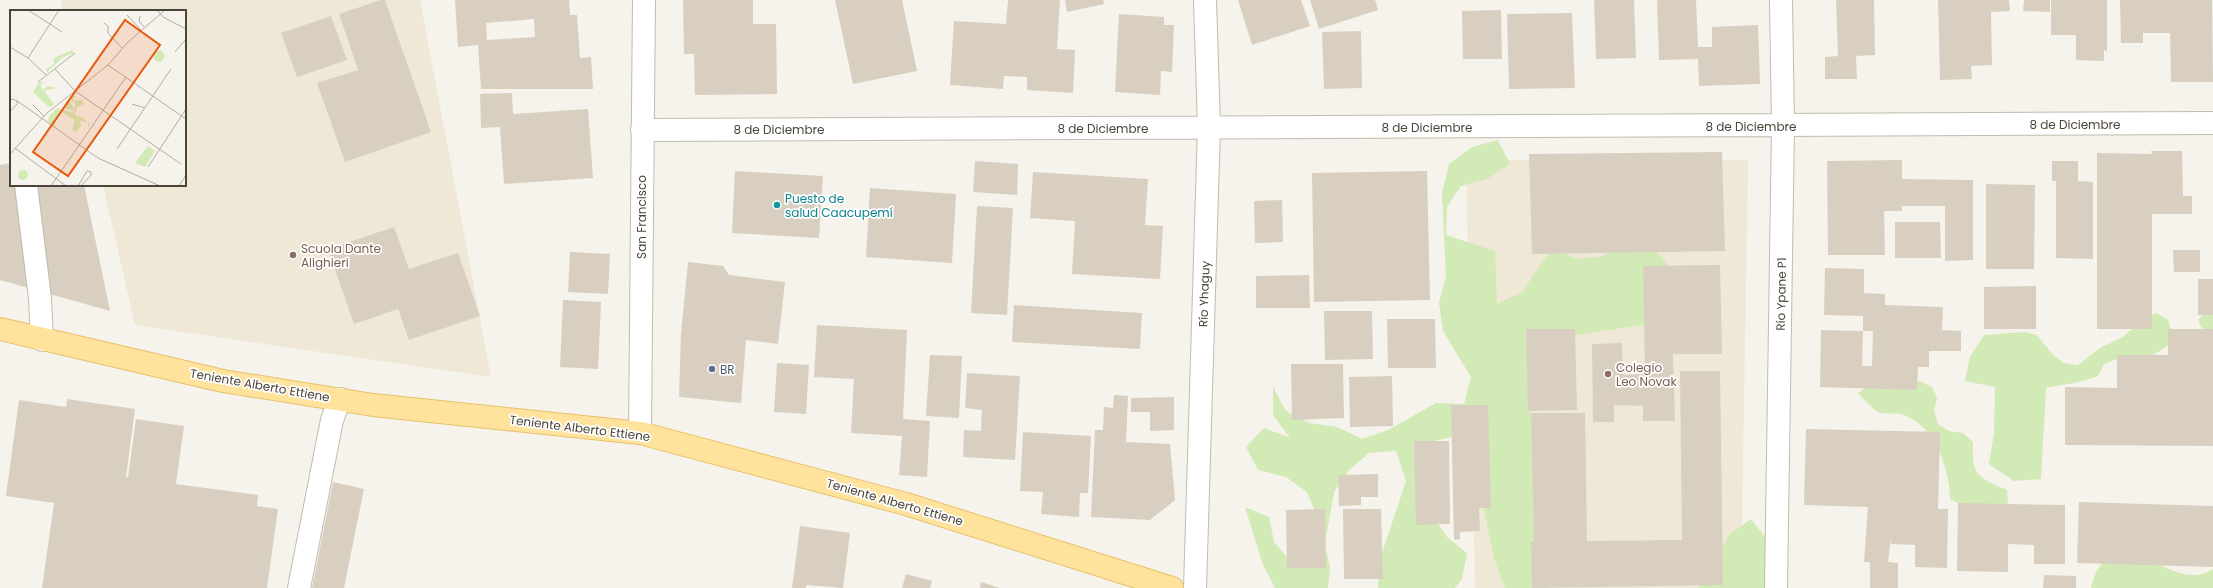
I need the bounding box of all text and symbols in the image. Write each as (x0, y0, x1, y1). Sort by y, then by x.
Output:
inset map (10, 10, 186, 186)
street label: 8 de Diciembre (2029, 116, 2121, 133)
street label: 8 de Diciembre (1705, 118, 1797, 135)
street label: 8 de Diciembre (1381, 119, 1473, 136)
street label: 8 de Diciembre (1057, 120, 1149, 137)
street label: 8 de Diciembre (733, 121, 825, 138)
street label: San Francisco (633, 175, 650, 259)
place label: Puesto de salud Caacupemí (785, 190, 893, 221)
marker: Puesto de salud Caacupemí (772, 200, 782, 210)
place label: Scuola Dante Alighieri (301, 240, 381, 271)
marker: Scuola Dante Alighieri (288, 250, 298, 260)
street label: Río Ypane P1 (1772, 257, 1790, 331)
street label: Río Yhaguy (1194, 260, 1214, 328)
place label: Colegio Leo Novak (1616, 359, 1677, 390)
place label: BR (720, 361, 735, 378)
street label: Teniente Alberto Ettiene (189, 364, 331, 406)
marker: BR (707, 364, 717, 374)
marker: Colegio Leo Novak (1603, 369, 1613, 379)
street label: Teniente Alberto Ettiene (509, 411, 651, 445)
street label: Teniente Alberto Ettiene (825, 474, 965, 530)

